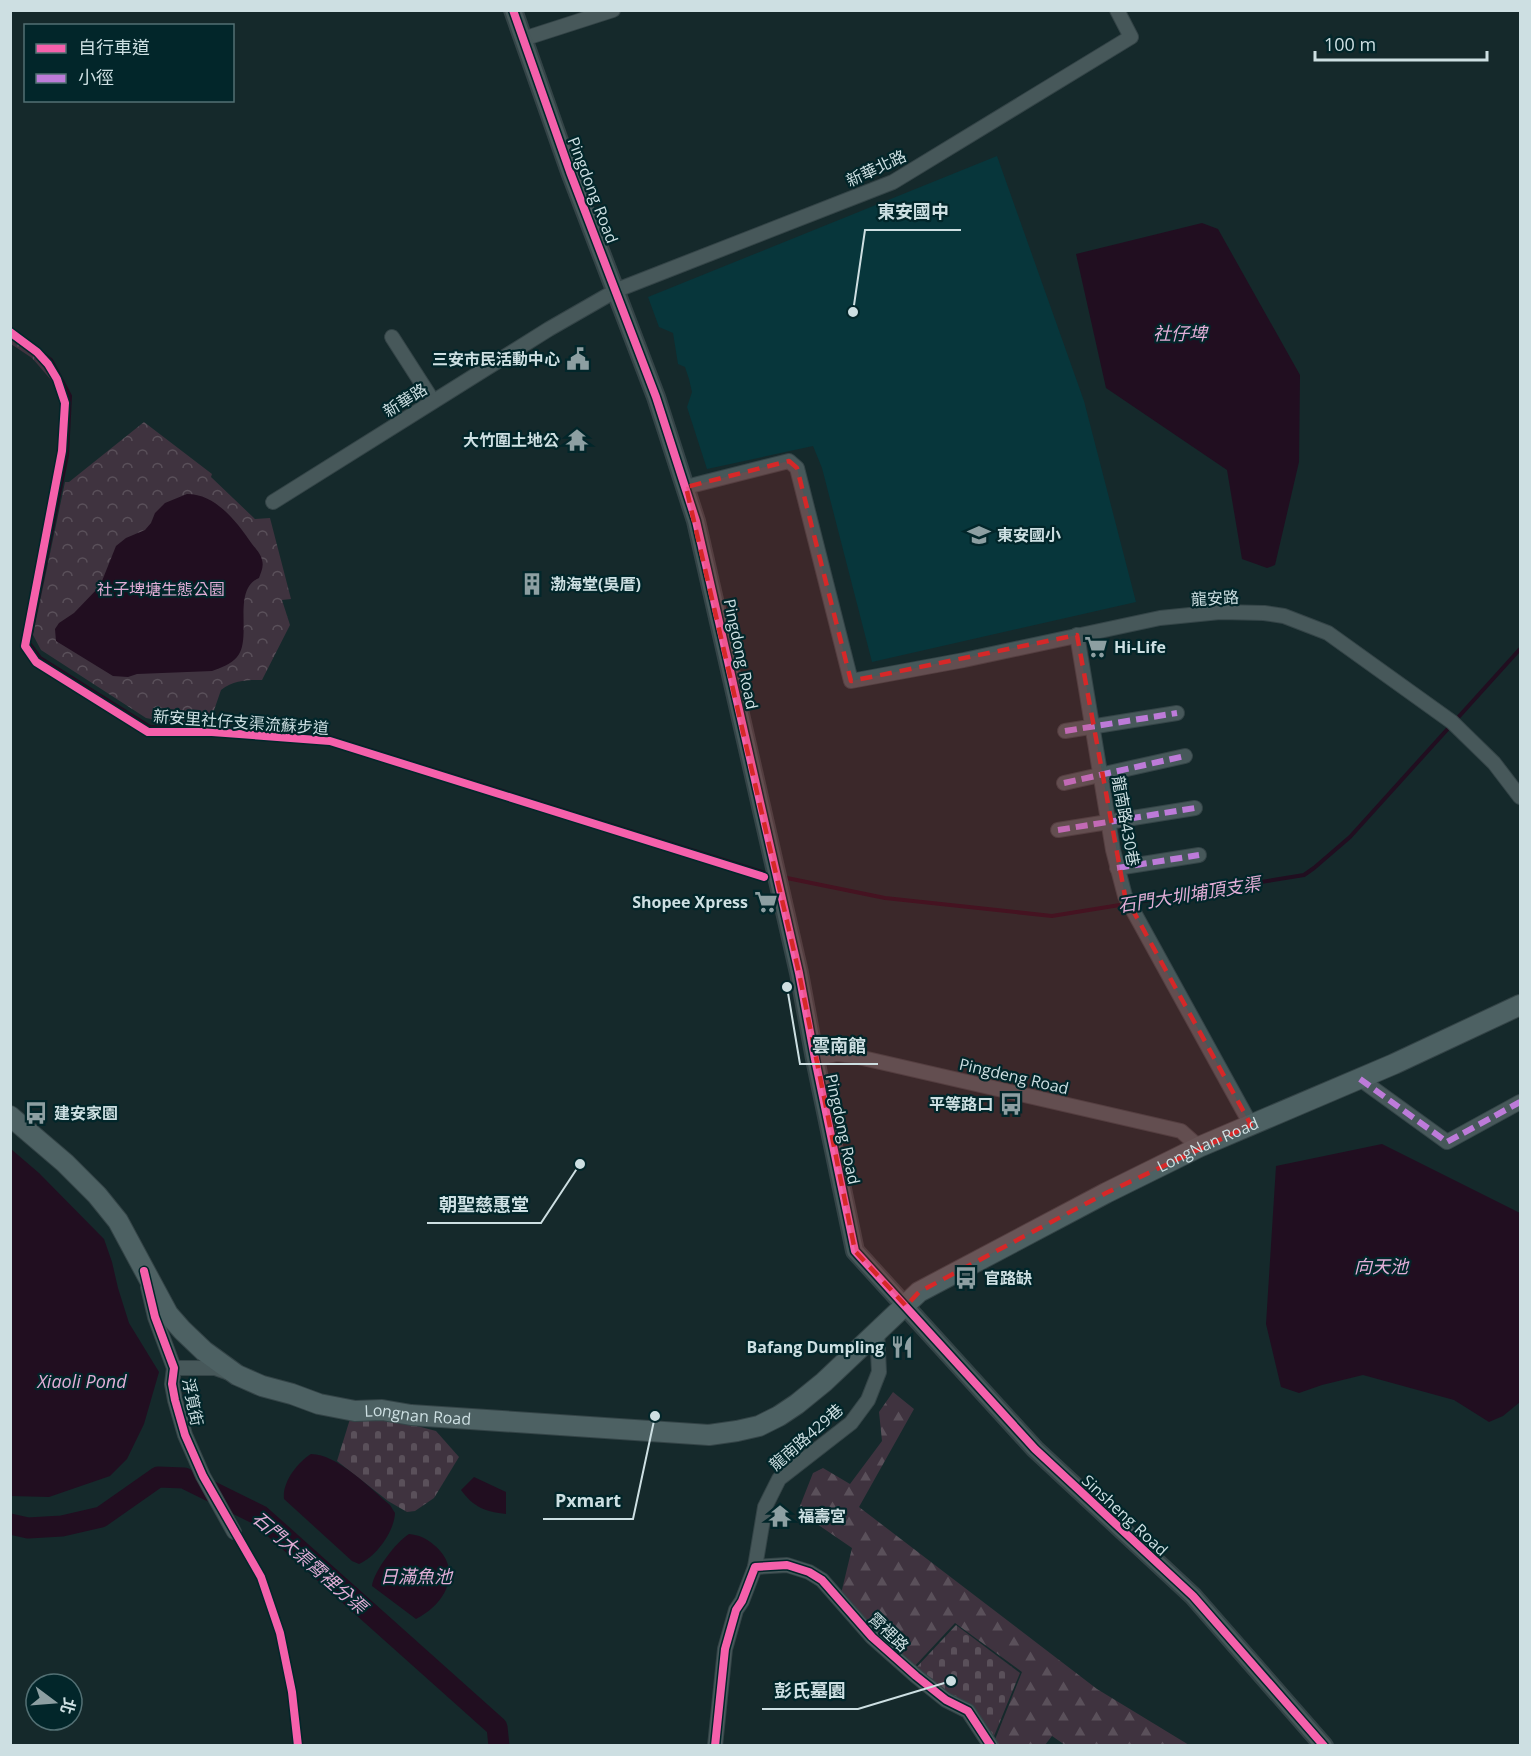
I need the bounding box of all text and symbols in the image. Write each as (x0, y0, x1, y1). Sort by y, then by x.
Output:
legend (24, 24, 234, 102)
scale bar (1315, 24, 1488, 62)
text: 100 m (1324, 32, 1376, 56)
text: 自行車道 (78, 35, 150, 59)
text: 小徑 (78, 65, 114, 89)
street label: Pingdong Road (563, 134, 623, 246)
street label: 新華北路 (842, 145, 910, 191)
callout: 東安國中 (865, 194, 961, 230)
text: 東安國中 (877, 199, 949, 223)
water label: 社仔埤 (1153, 321, 1209, 345)
public building icon: 三安市民活動中心 (565, 346, 591, 372)
place label: 三安市民活動中心 (432, 348, 560, 370)
street label: 新華路 (379, 378, 431, 422)
temple icon: 大竹圍土地公 (564, 427, 590, 453)
place label: 大竹圍土地公 (463, 429, 559, 451)
school or university icon: 東安國小 (966, 522, 992, 548)
place label: 東安國小 (997, 524, 1061, 546)
building icon: 渤海堂(吳厝) (519, 571, 545, 597)
place label: 渤海堂(吳厝) (550, 573, 641, 595)
park label: 社子埤塘生態公園 (97, 578, 225, 600)
street label: 龍安路 (1190, 586, 1240, 610)
street label: Pingdong Road (719, 597, 763, 711)
supermarket icon: Hi-Life (1083, 634, 1109, 660)
place label: Hi-Life (1114, 636, 1166, 658)
street label: 新安里社仔支渠流蘇步道 (152, 705, 330, 739)
street label: 龍南路430巷 (1107, 774, 1145, 868)
water label: 石門大圳埔頂支渠 (1116, 870, 1265, 917)
supermarket icon: Shopee Xpress (753, 889, 779, 915)
place label: Shopee Xpress (632, 891, 748, 913)
callout: 雲南館 (800, 1028, 878, 1064)
text: 雲南館 (812, 1033, 866, 1057)
street label: Pingdeng Road (957, 1053, 1071, 1099)
street label: Pingdong Road (821, 1072, 865, 1186)
bus stop icon: 平等路口 (998, 1091, 1024, 1117)
place label: 平等路口 (929, 1093, 993, 1115)
bus stop icon: 建安家園 (23, 1100, 49, 1126)
place label: 建安家園 (54, 1102, 118, 1124)
street label: LongNan Road (1153, 1112, 1262, 1177)
callout: 朝聖慈惠堂 (427, 1187, 541, 1223)
text: 朝聖慈惠堂 (439, 1192, 529, 1216)
water label: 向天池 (1354, 1254, 1410, 1278)
bus stop icon: 官路缺 (953, 1265, 979, 1291)
place label: 官路缺 (984, 1267, 1032, 1289)
restaurant icon: Bafang Dumpling (889, 1334, 915, 1360)
place label: Bafang Dumpling (747, 1336, 884, 1358)
water label: Xiaoli Pond (36, 1369, 127, 1393)
street label: 浮筧街 (178, 1376, 208, 1428)
street label: Longnan Road (364, 1399, 472, 1430)
street label: 龍南路429巷 (764, 1399, 848, 1475)
street label: Sinsheng Road (1077, 1469, 1173, 1561)
callout: Pxmart (543, 1483, 633, 1519)
text: Pxmart (555, 1488, 621, 1512)
temple icon: 福壽宮 (767, 1503, 793, 1529)
place label: 福壽宮 (798, 1505, 846, 1527)
water label: 石門大渠霄裡分渠 (248, 1506, 374, 1620)
water label: 日滿魚池 (380, 1564, 454, 1588)
street label: 霄裡路 (864, 1607, 914, 1657)
north arrow (24, 1672, 84, 1732)
callout: 彭氏墓園 (762, 1673, 858, 1709)
text: 彭氏墓園 (774, 1678, 846, 1702)
text: 北 (56, 1695, 81, 1717)

